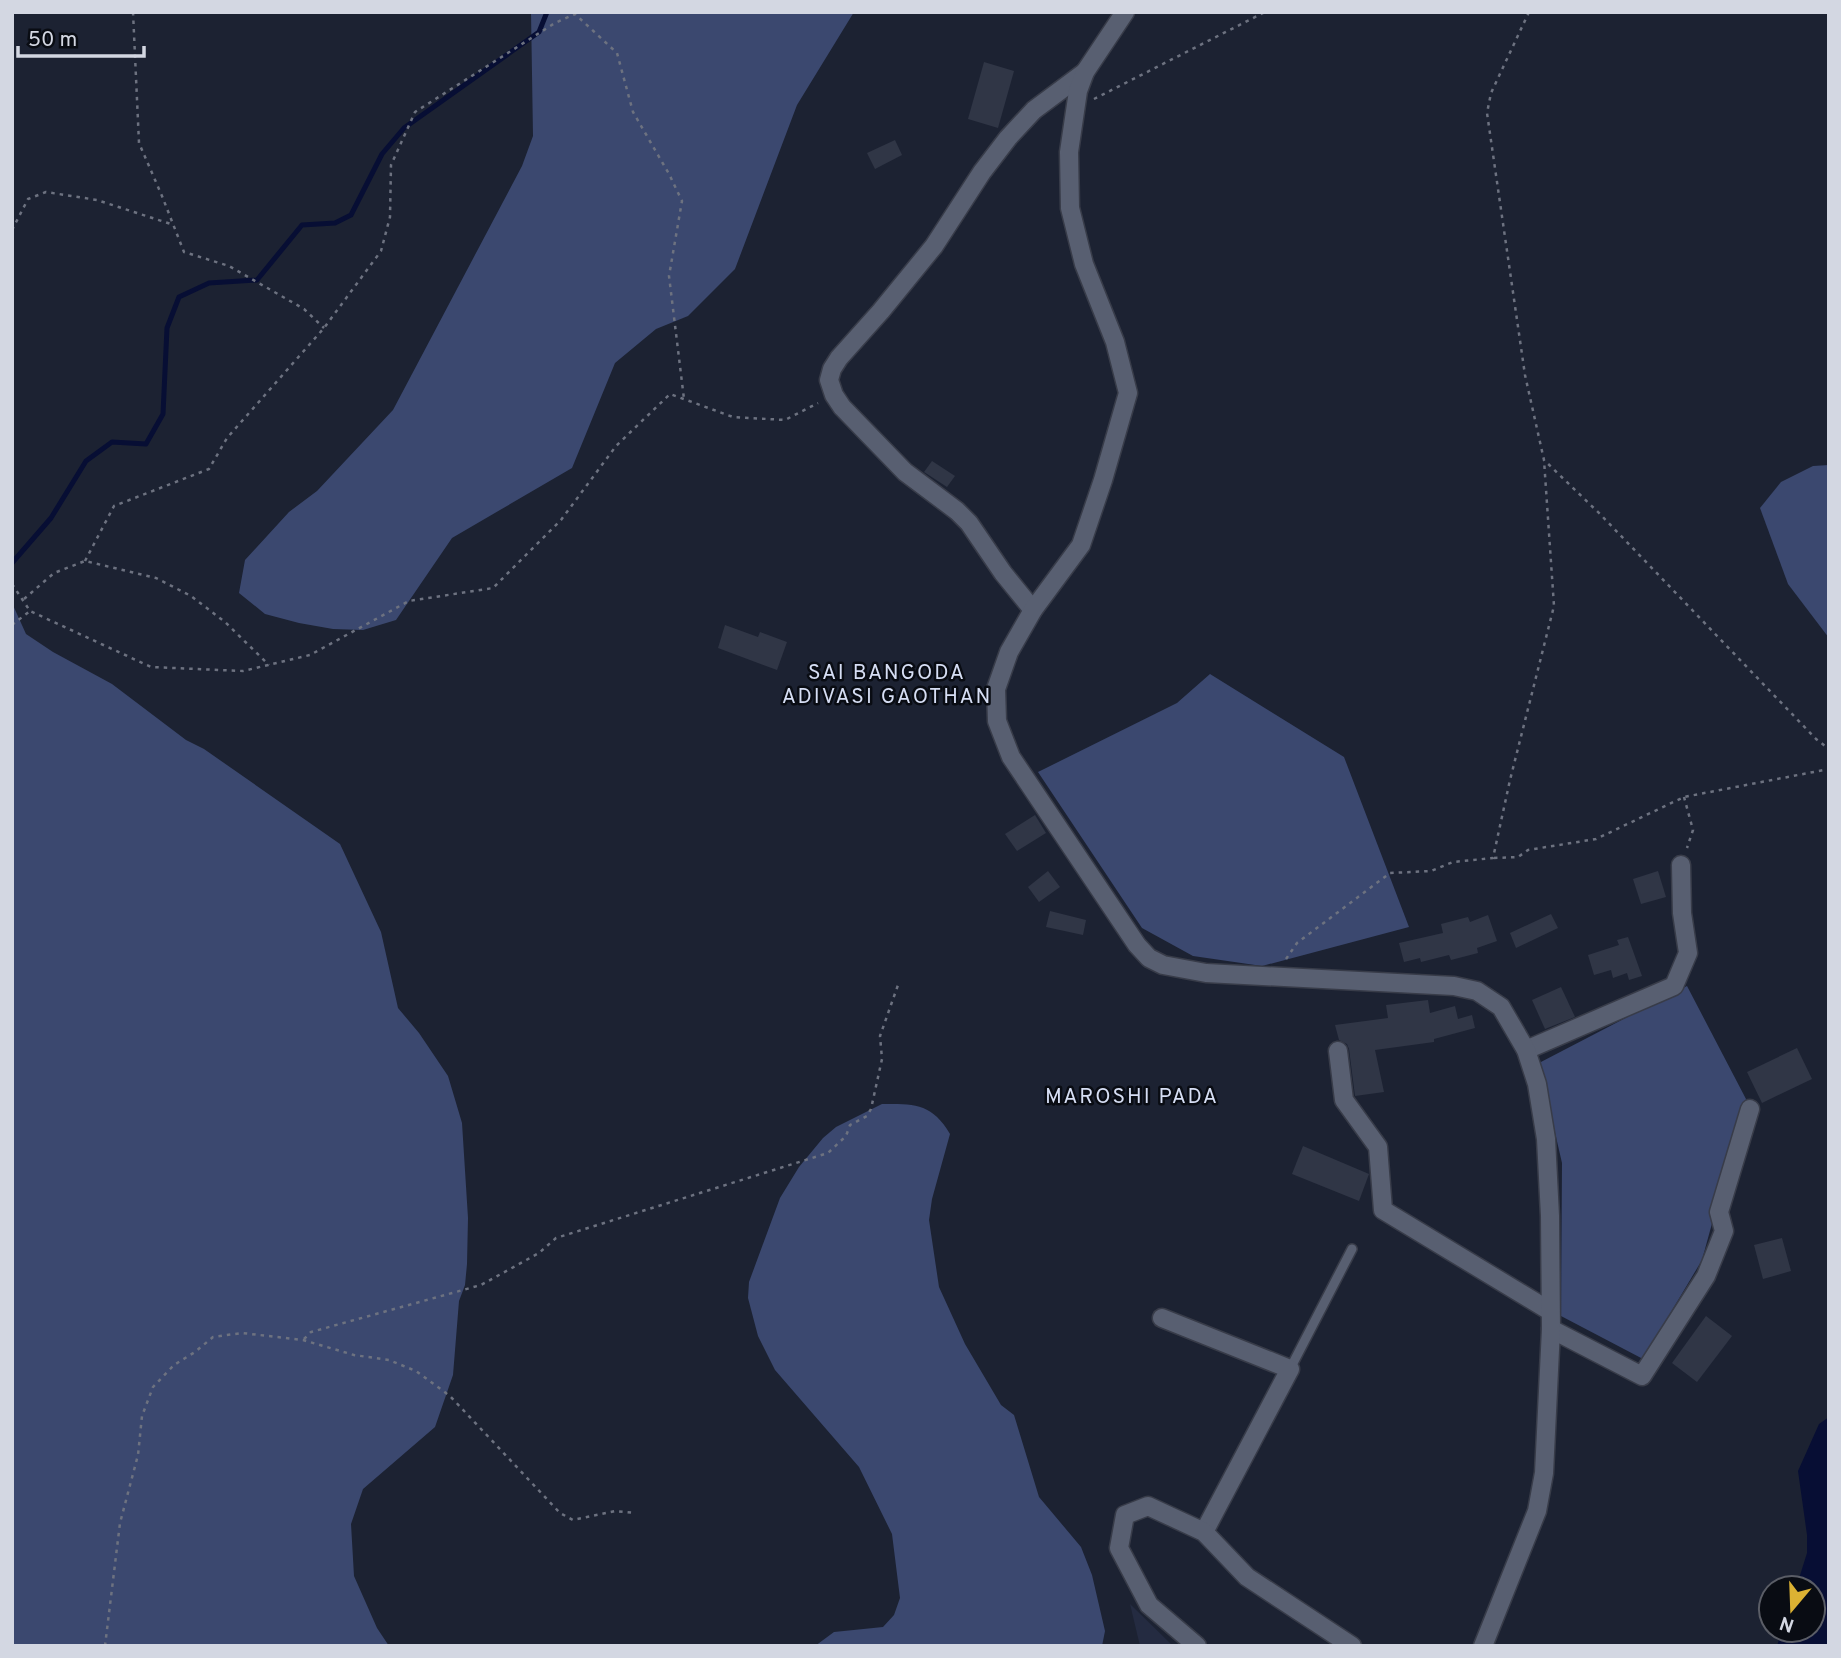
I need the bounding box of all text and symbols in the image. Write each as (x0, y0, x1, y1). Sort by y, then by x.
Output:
scale bar (18, 14, 144, 58)
text: 50 m (28, 27, 77, 54)
district label: SAI BANGODA ADIVASI GAOTHAN (782, 660, 992, 711)
district label: MAROSHI PADA (1045, 1084, 1219, 1111)
north arrow (1757, 1574, 1827, 1644)
text: N (1777, 1610, 1797, 1637)

